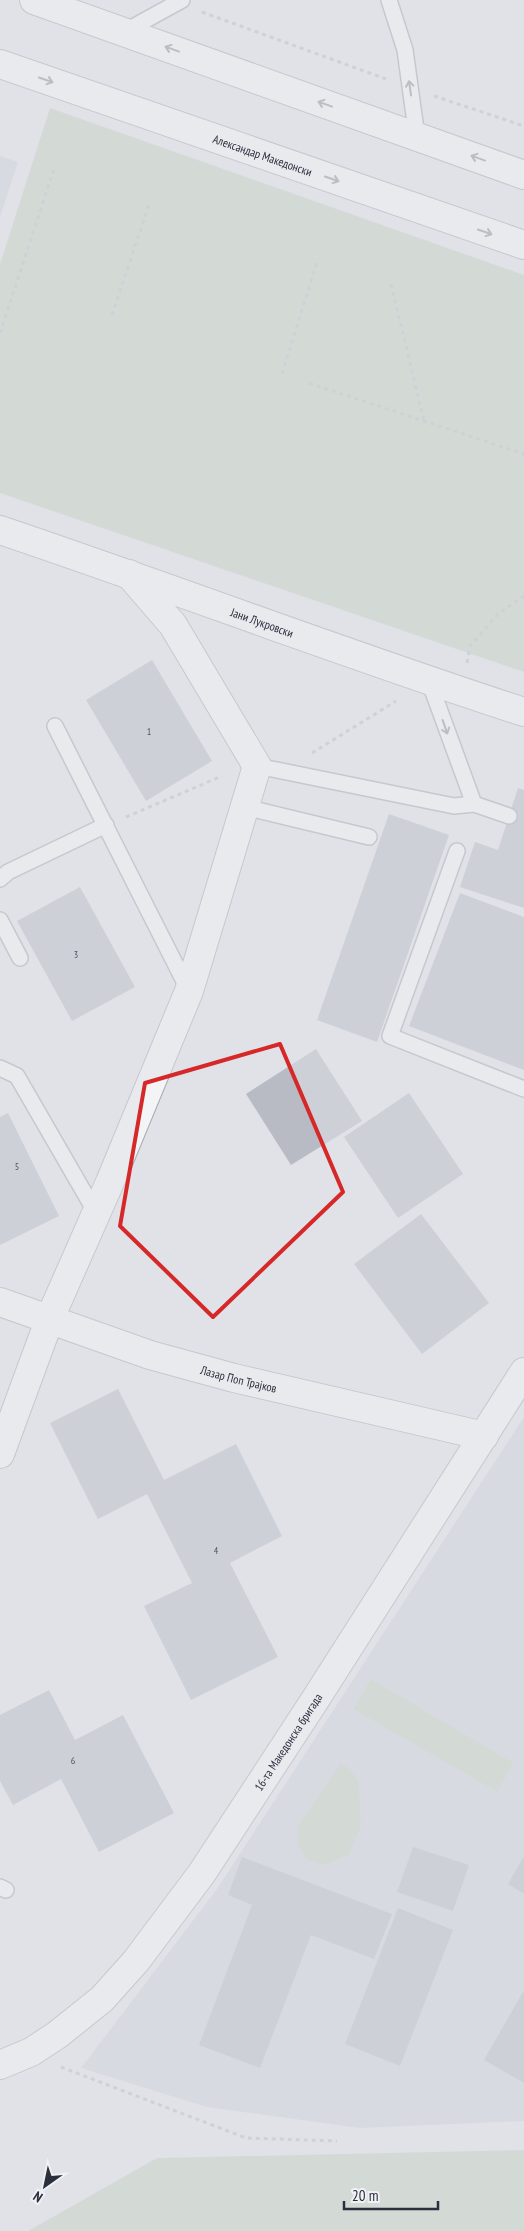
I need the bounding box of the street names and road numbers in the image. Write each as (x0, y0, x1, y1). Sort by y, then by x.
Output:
street label: Александар Македонски (211, 131, 314, 179)
street label: Јани Лукровски (228, 604, 296, 640)
street label: Лазар Поп Трајков (198, 1361, 279, 1395)
street label: 16-та Македонска бригада (250, 1690, 325, 1793)

